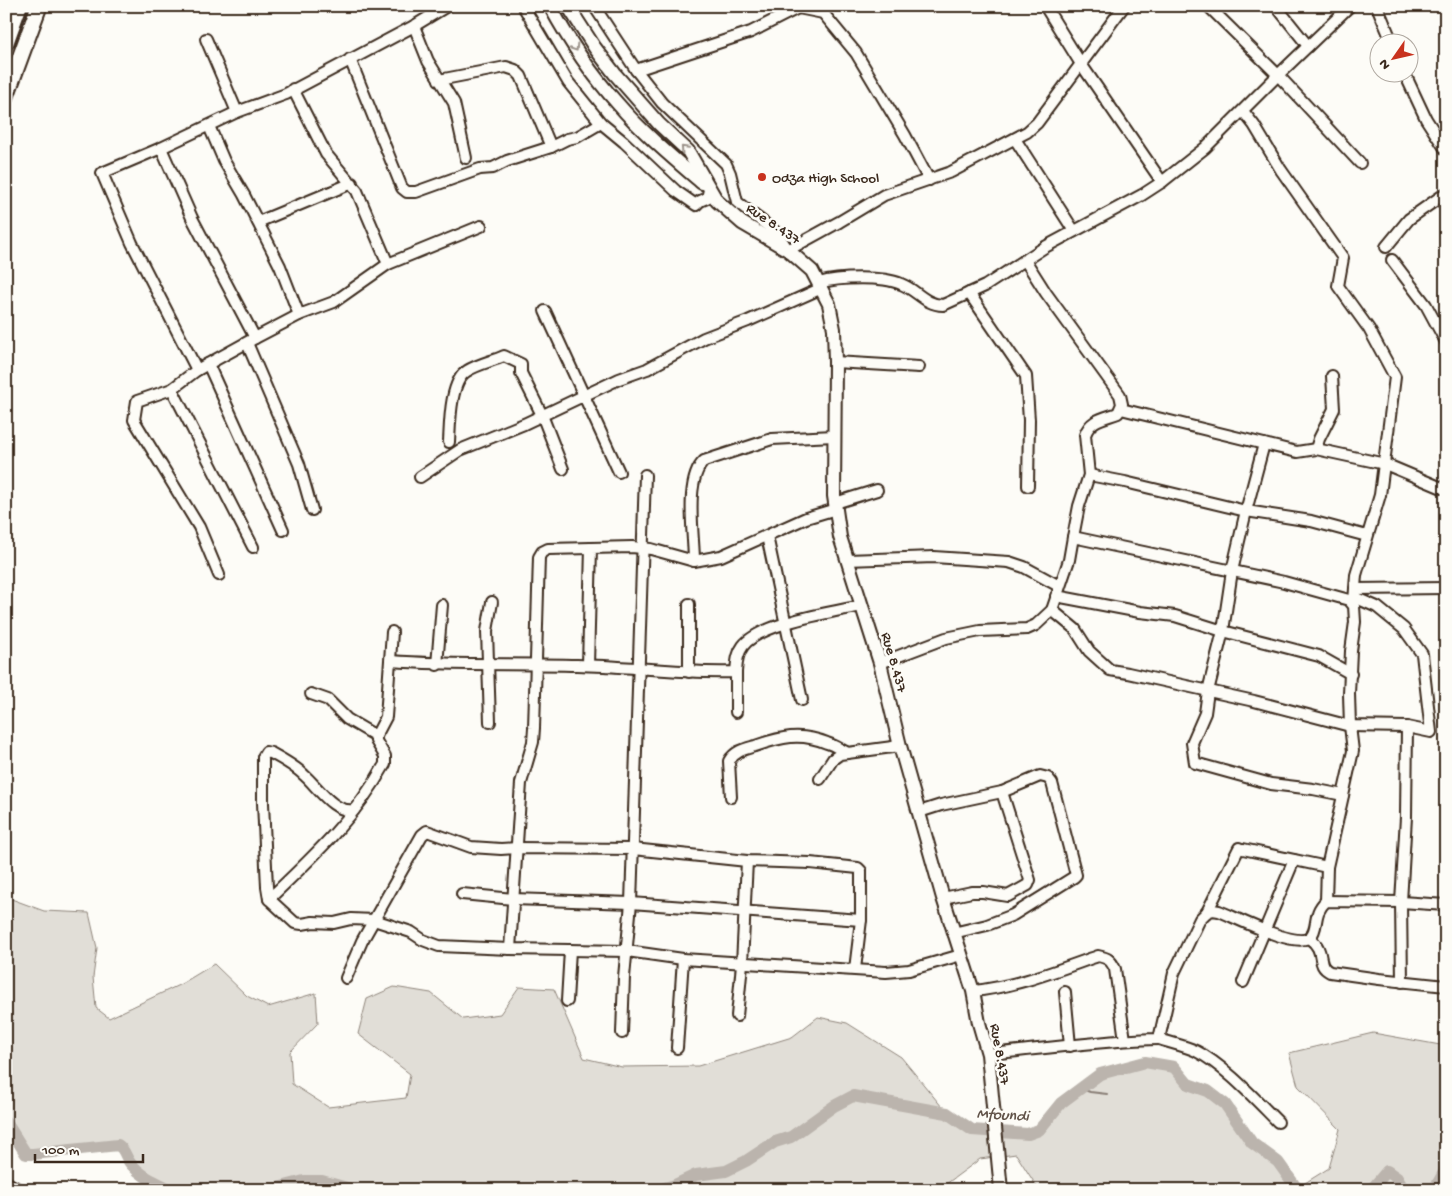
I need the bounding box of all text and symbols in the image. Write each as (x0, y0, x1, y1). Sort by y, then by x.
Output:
north arrow (1370, 32, 1420, 82)
one-way arrow (569, 42, 578, 51)
text: N (1376, 55, 1395, 72)
one-way arrow (681, 145, 690, 154)
place label: Odza High School (772, 170, 879, 188)
marker: Odza High School (756, 171, 768, 183)
street label: Rue 8.437 (742, 200, 805, 250)
street label: Rue 8.437 (876, 630, 911, 696)
street label: Rue 8.437 (985, 1022, 1013, 1088)
water label: Mfoundi (976, 1106, 1031, 1127)
scale bar (35, 1131, 142, 1163)
text: 100 m (41, 1142, 80, 1160)

